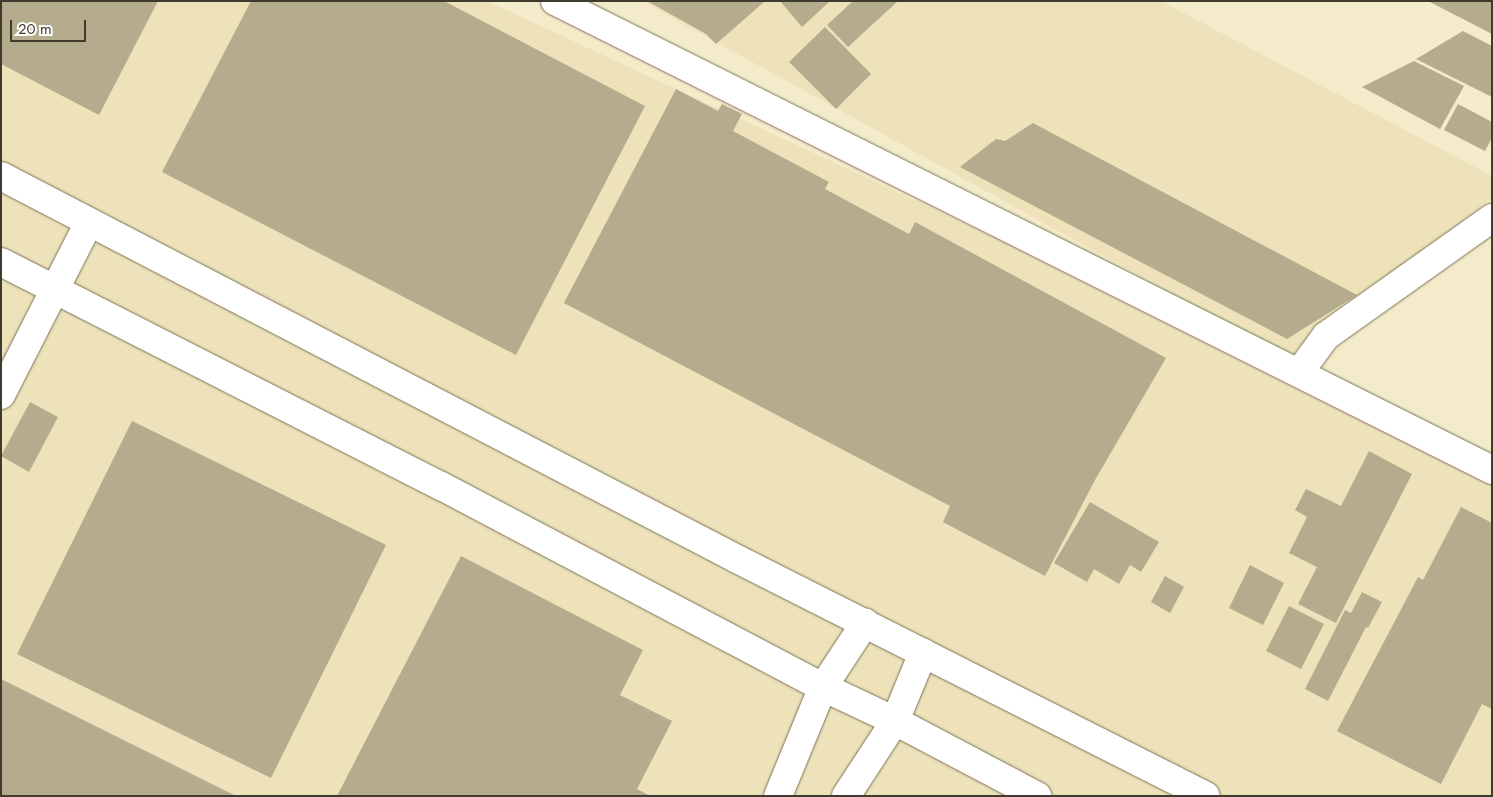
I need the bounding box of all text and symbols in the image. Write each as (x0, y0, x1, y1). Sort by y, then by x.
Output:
scale bar (12, 10, 89, 42)
text: 20 m (18, 18, 52, 40)

